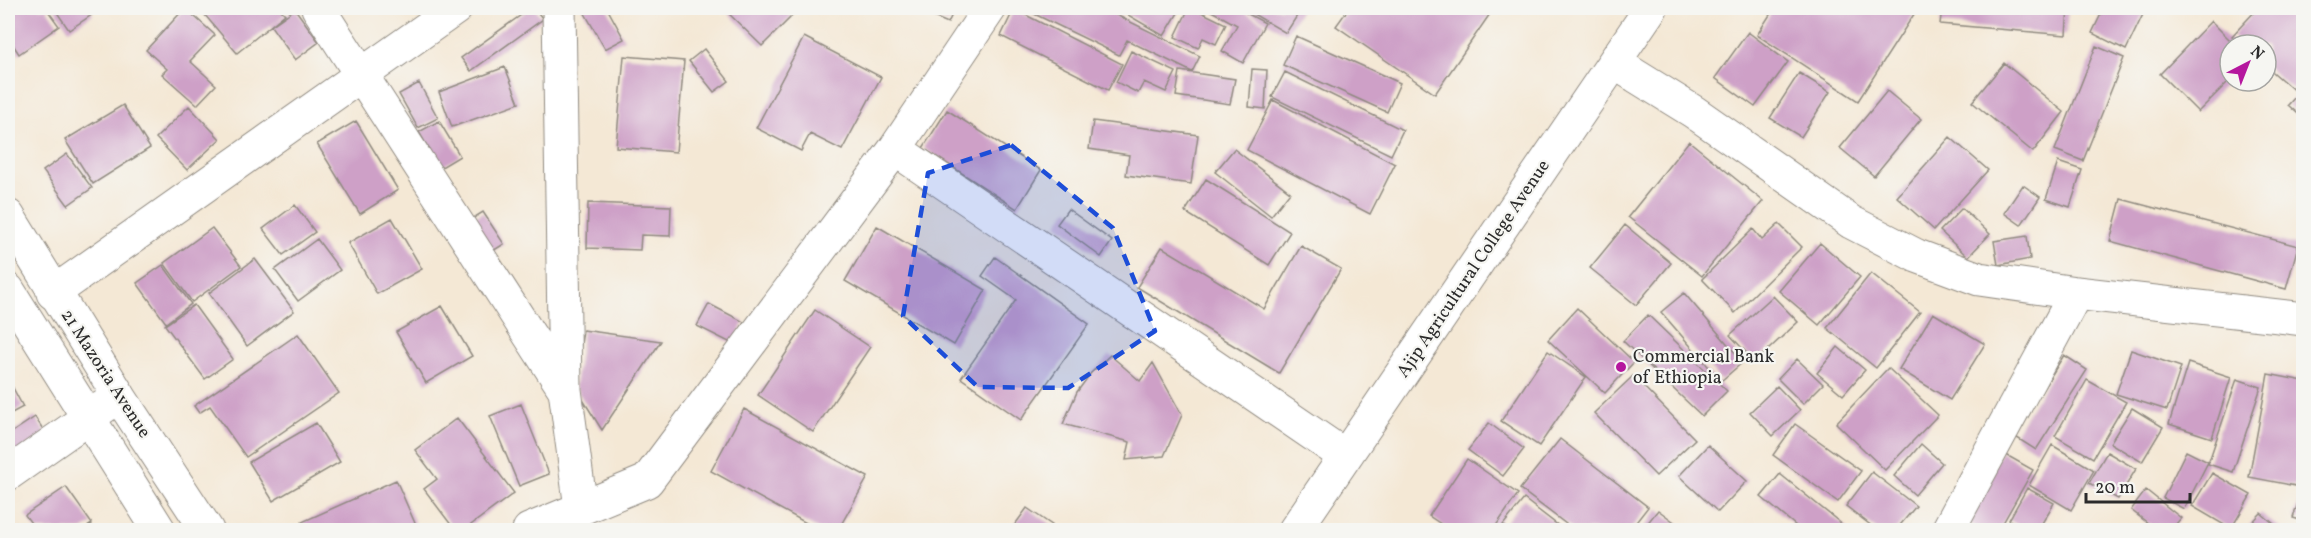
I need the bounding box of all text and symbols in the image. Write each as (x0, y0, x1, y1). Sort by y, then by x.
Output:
north arrow (2218, 33, 2278, 93)
text: N (2245, 41, 2269, 66)
street label: Ajip Agricultural College Avenue (1392, 155, 1556, 383)
street label: 21 Mazoria Avenue (54, 305, 156, 443)
place label: Commercial Bank of Ethiopia (1633, 345, 1775, 391)
marker: Commercial Bank of Ethiopia (1614, 360, 1628, 374)
scale bar (2086, 466, 2190, 504)
text: 20 m (2095, 476, 2135, 501)

